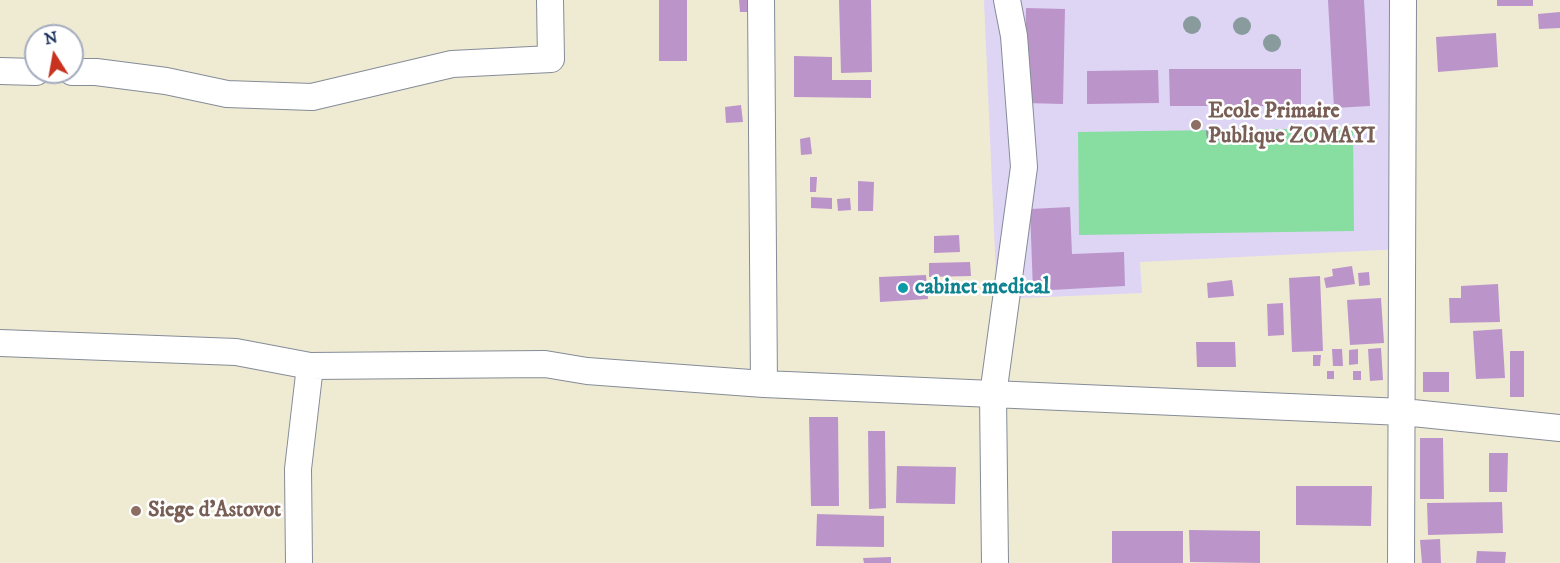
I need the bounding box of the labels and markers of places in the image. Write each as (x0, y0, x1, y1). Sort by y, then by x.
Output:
place label: Ecole Primaire Publique ZOMAYI (1208, 99, 1376, 150)
marker: Ecole Primaire Publique ZOMAYI (1189, 118, 1203, 132)
place label: cabinet medical (915, 275, 1050, 301)
marker: cabinet medical (896, 281, 910, 295)
place label: Siege d'Astovot (148, 498, 281, 524)
marker: Siege d'Astovot (129, 504, 143, 518)

